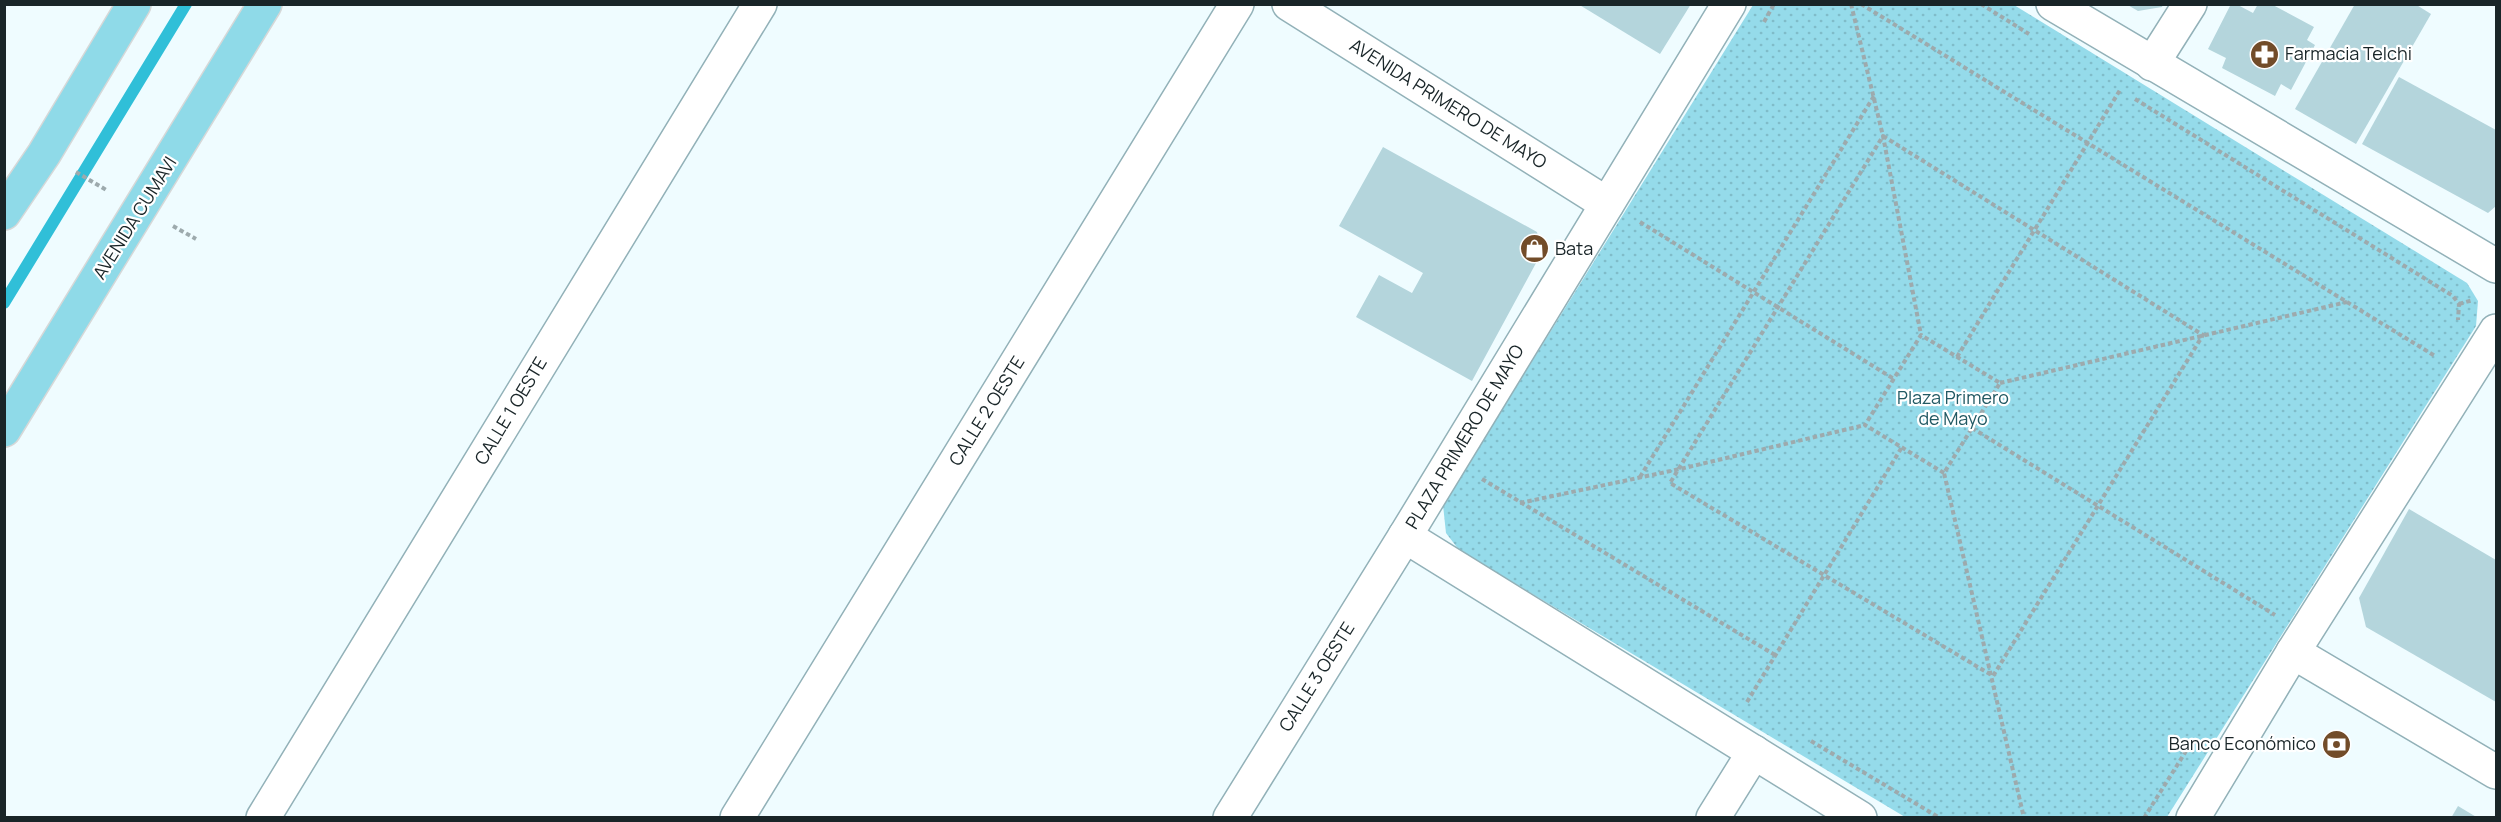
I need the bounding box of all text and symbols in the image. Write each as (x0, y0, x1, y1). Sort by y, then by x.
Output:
street label: AVENIDA PRIMERO DE MAYO (1345, 33, 1552, 174)
pharmacy icon: Farmacia Telchi (2248, 38, 2280, 70)
place label: Farmacia Telchi (2285, 41, 2412, 65)
street label: AVENIDA CUMAVI (87, 152, 182, 283)
shop icon: Bata (1518, 233, 1550, 265)
place label: Bata (1555, 236, 1593, 260)
street label: PLAZA PRIMERO DE MAYO (1400, 340, 1529, 533)
street label: CALLE 2 OESTE (943, 351, 1029, 470)
street label: CALLE 1 OESTE (469, 352, 552, 469)
park label: Plaza Primero de Mayo (1897, 385, 2009, 430)
street label: CALLE 3 OESTE (1273, 617, 1359, 736)
bank icon: Banco Económico (2321, 728, 2353, 760)
place label: Banco Económico (2169, 731, 2316, 755)

